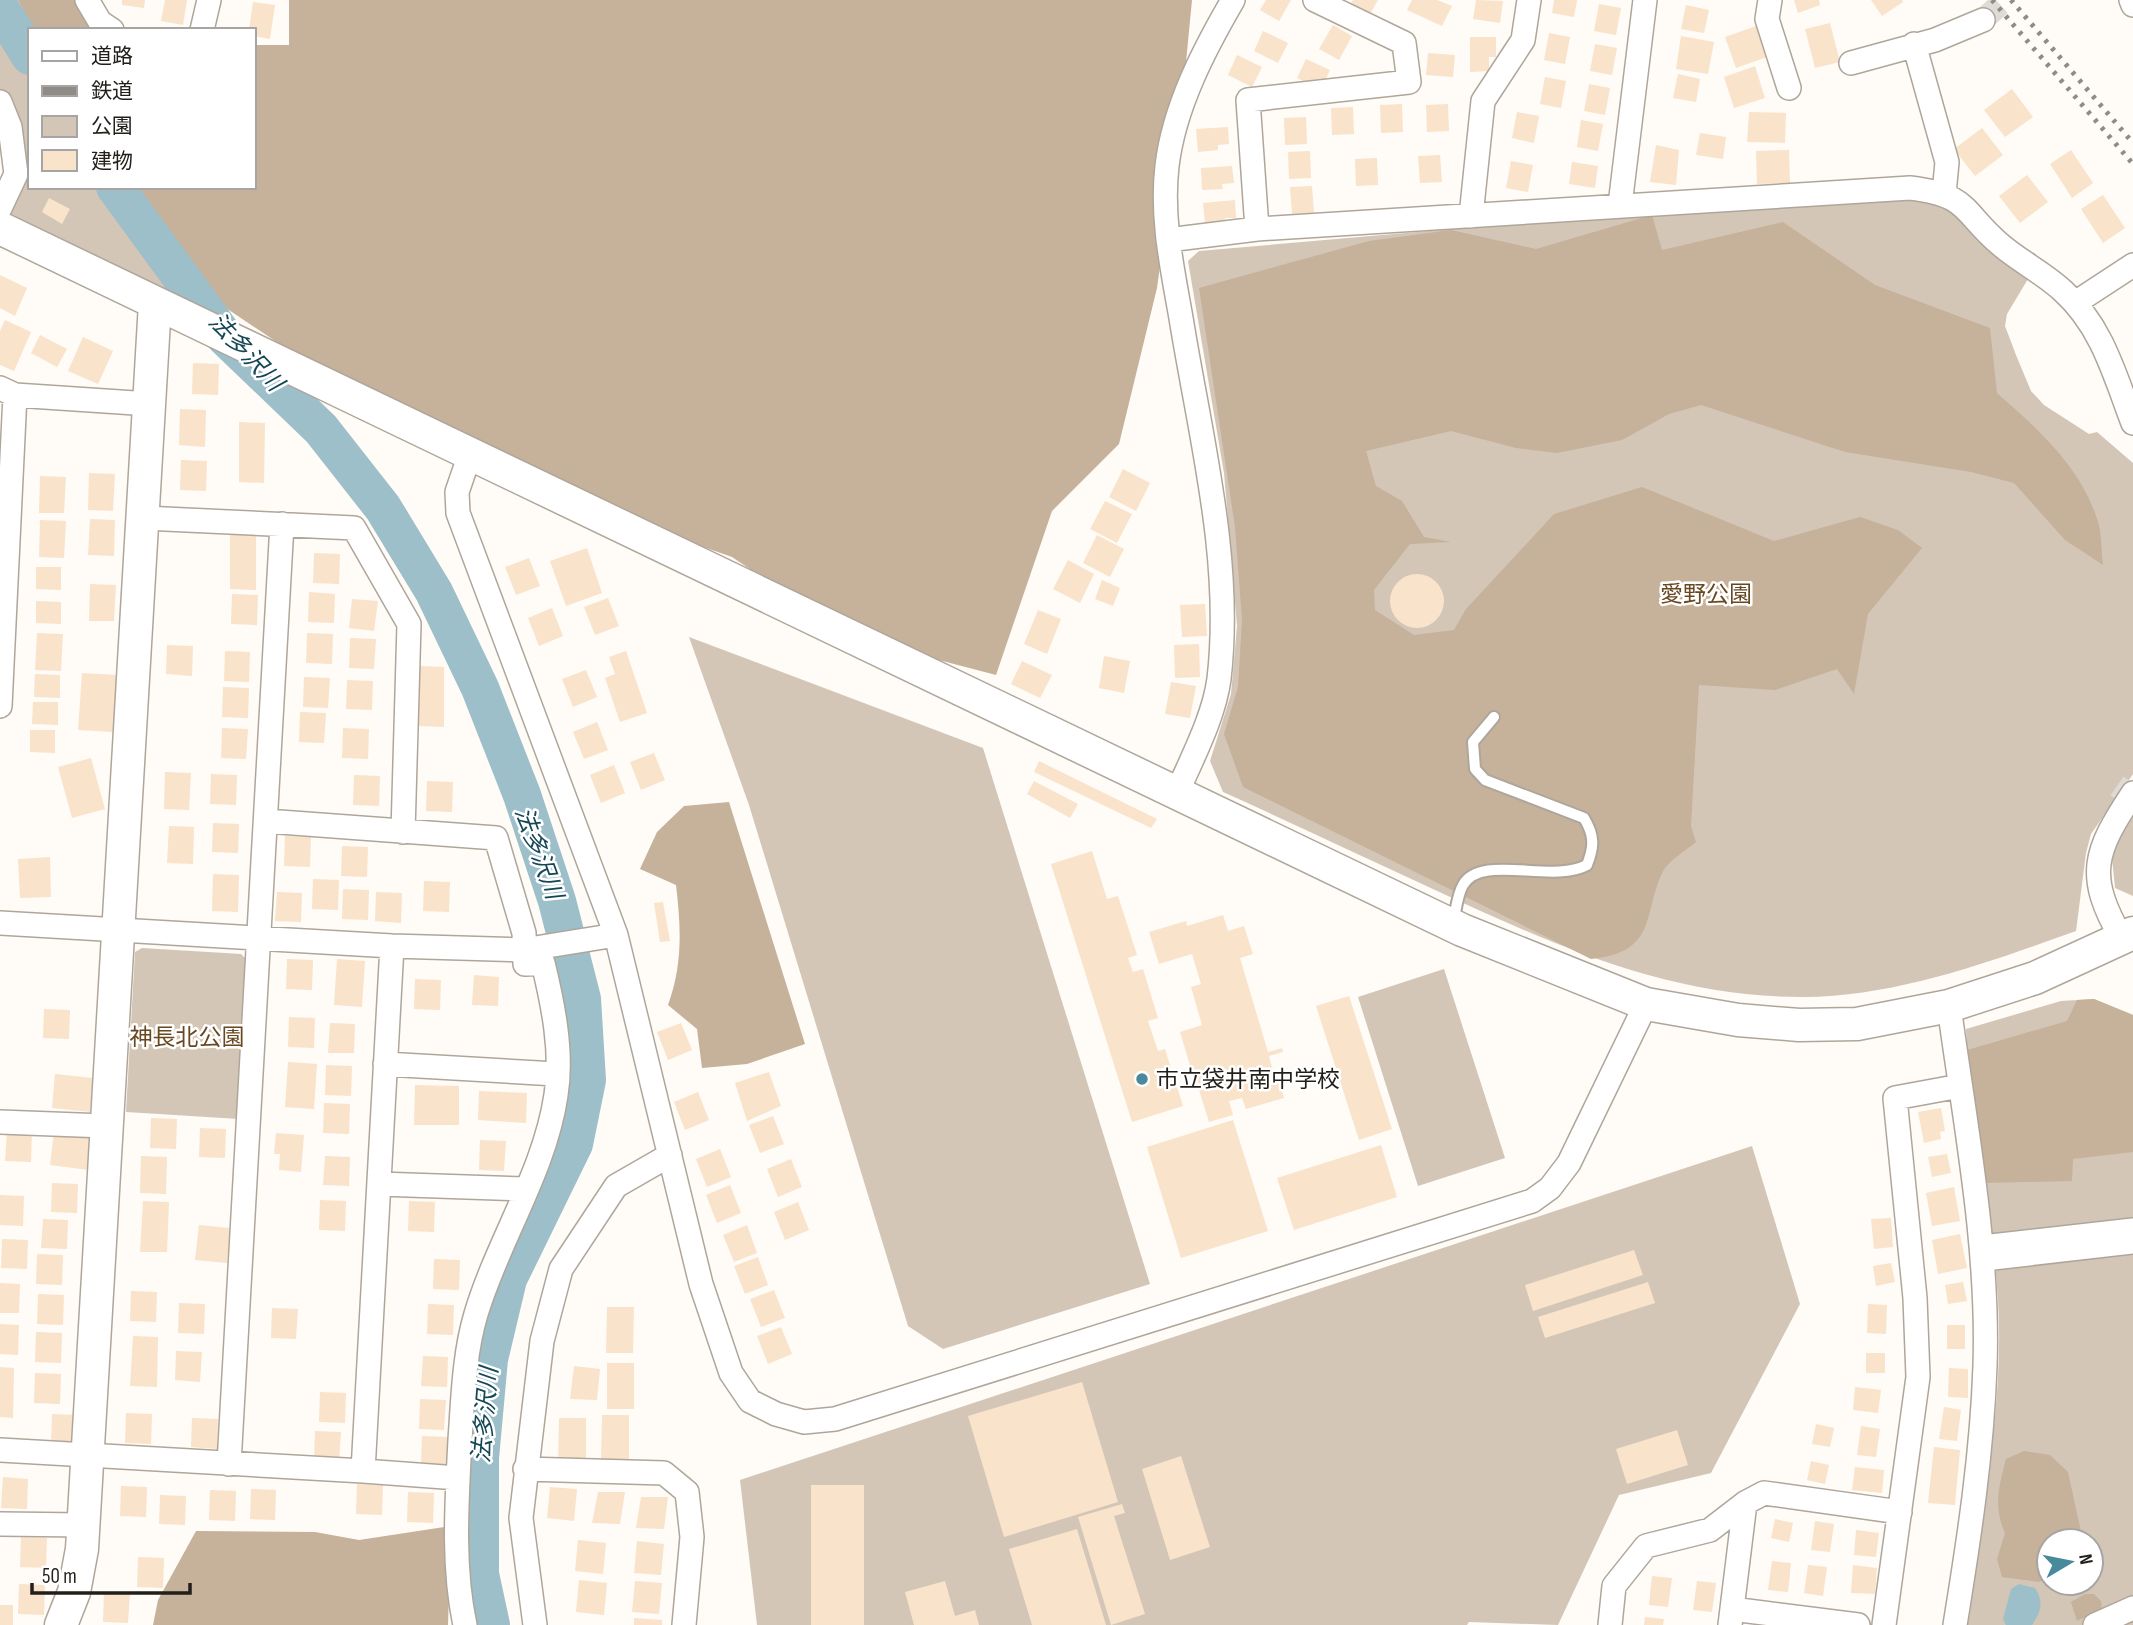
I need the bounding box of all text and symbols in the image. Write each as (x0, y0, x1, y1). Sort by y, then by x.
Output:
legend (28, 28, 256, 189)
text: 道路 (91, 44, 133, 69)
text: 鉄道 (91, 79, 133, 104)
text: 公園 (91, 114, 133, 139)
text: 建物 (91, 149, 133, 174)
water label: 法多沢川 (202, 307, 291, 400)
park label: 愛野公園 (1660, 581, 1752, 609)
water label: 法多沢川 (508, 803, 570, 906)
park label: 神長北公園 (130, 1024, 245, 1052)
place label: 市立袋井南中学校 (1156, 1066, 1340, 1094)
marker: 市立袋井南中学校 (1134, 1071, 1150, 1087)
water label: 法多沢川 (467, 1363, 504, 1464)
north arrow (2035, 1527, 2105, 1597)
scale bar (32, 1552, 189, 1596)
text: N (2073, 1552, 2097, 1566)
text: 50 m (42, 1564, 77, 1589)

